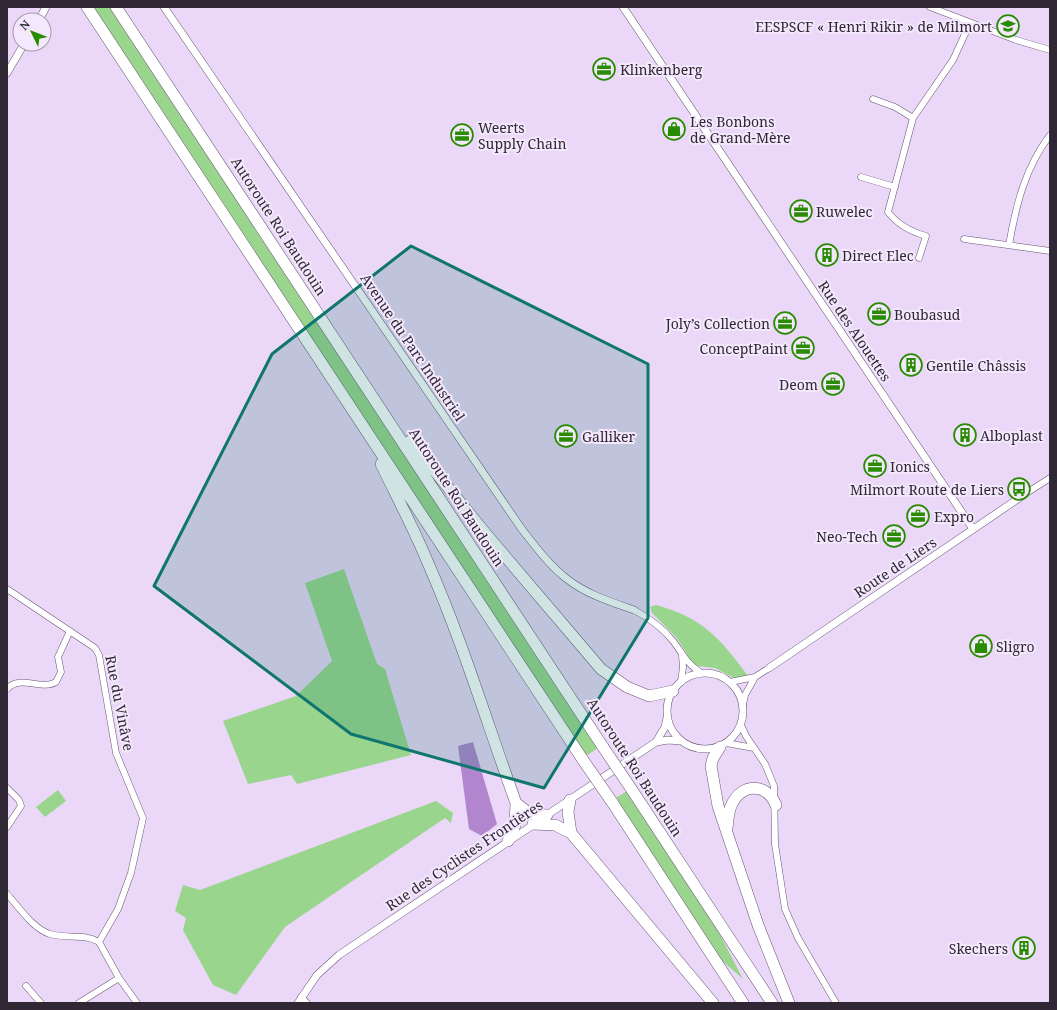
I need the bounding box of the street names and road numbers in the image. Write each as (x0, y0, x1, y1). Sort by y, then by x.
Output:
street label: Autoroute Roi Baudouin (227, 153, 331, 299)
street label: Avenue du Parc Industriel (356, 270, 470, 425)
street label: Rue des Alouettes (814, 277, 896, 385)
street label: Autoroute Roi Baudouin (405, 424, 509, 570)
street label: Route de Liers (850, 532, 940, 602)
street label: Rue du Vinâve (101, 654, 139, 752)
street label: Autoroute Roi Baudouin (583, 694, 687, 840)
street label: Rue des Cyclistes Frontières (382, 795, 546, 915)

